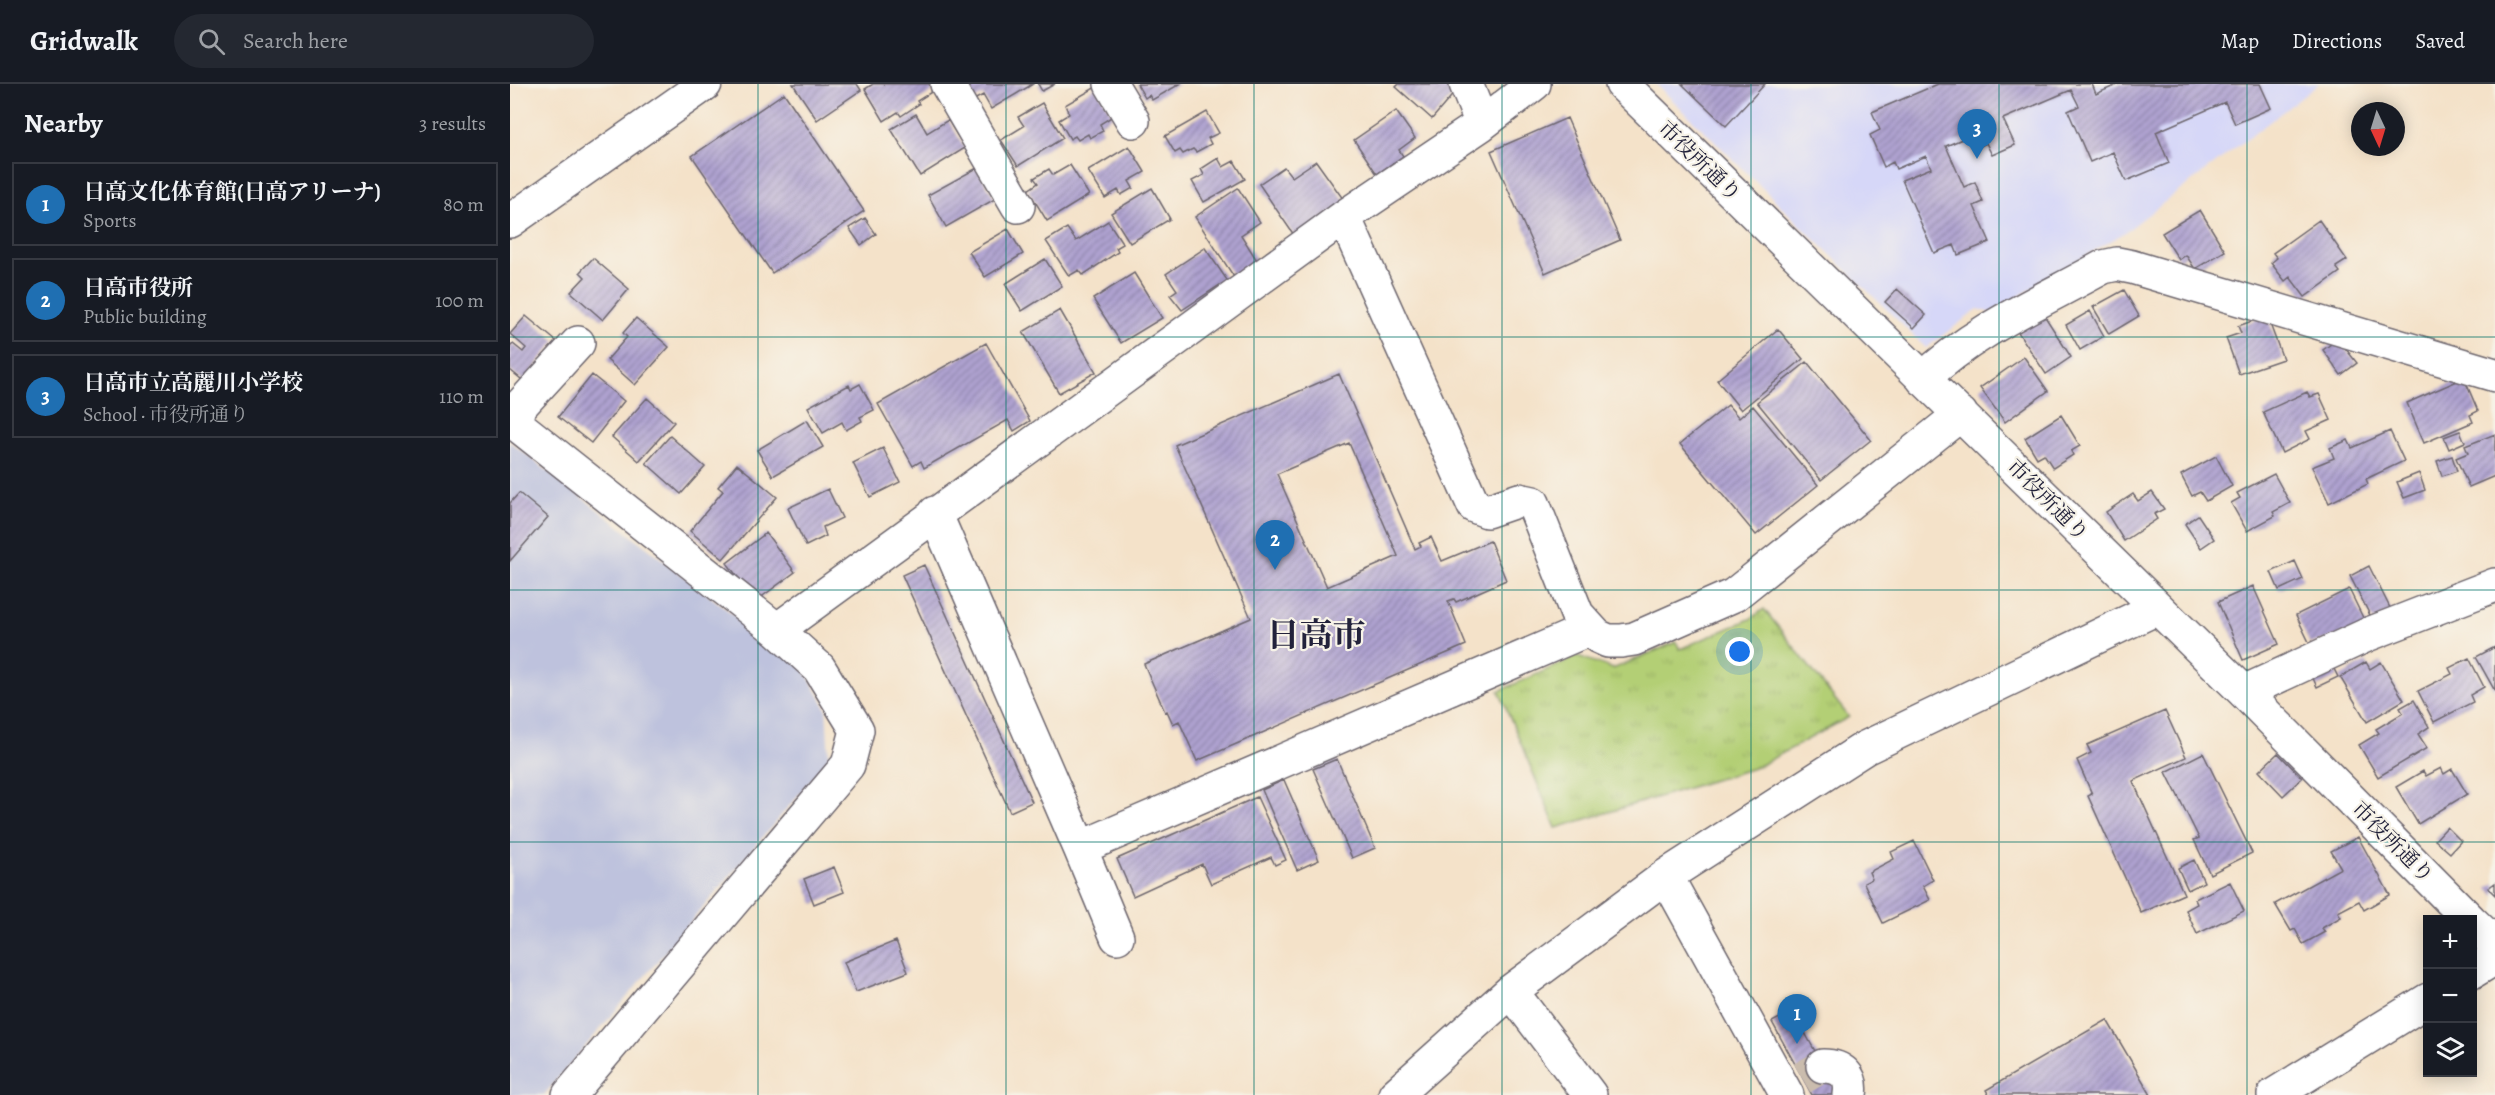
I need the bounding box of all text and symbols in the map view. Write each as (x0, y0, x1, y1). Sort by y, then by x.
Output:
search box (174, 14, 594, 68)
text: Gridwalk (30, 22, 138, 60)
icon: search (195, 25, 228, 58)
text: Search here (243, 26, 348, 56)
text: Map (2221, 27, 2259, 55)
text: Directions (2292, 27, 2382, 55)
text: Saved (2415, 27, 2465, 55)
north arrow (2351, 102, 2405, 156)
text: Nearby (24, 106, 103, 141)
text: 3 results (419, 110, 486, 137)
pin: 3 (1958, 110, 1996, 159)
street label: 市役所通り (1653, 114, 1747, 208)
text: 日高文化体育館(日高アリーナ) (83, 177, 381, 207)
text: 1 (42, 191, 49, 218)
text: 80 m (443, 191, 484, 218)
text: Sports (83, 207, 136, 234)
text: 日高市役所 (83, 273, 193, 303)
text: 2 (41, 287, 50, 314)
text: 100 m (435, 287, 484, 314)
text: Public building (83, 303, 207, 330)
text: 日高市立高麗川小学校 (83, 368, 303, 398)
text: 3 (41, 383, 50, 410)
text: 110 m (439, 383, 484, 410)
text: School · 市役所通り (83, 401, 249, 428)
street label: 市役所通り (2001, 453, 2095, 547)
pin: 2 (1256, 520, 1294, 570)
district label: 日高市 (1267, 612, 1366, 657)
your location (1725, 637, 1754, 666)
street label: 市役所通り (2346, 795, 2440, 889)
map controls (2423, 915, 2477, 1077)
button: + (2423, 915, 2477, 969)
button: − (2423, 969, 2477, 1023)
pin: 1 (1778, 994, 1816, 1044)
button: layers (2423, 1023, 2477, 1077)

